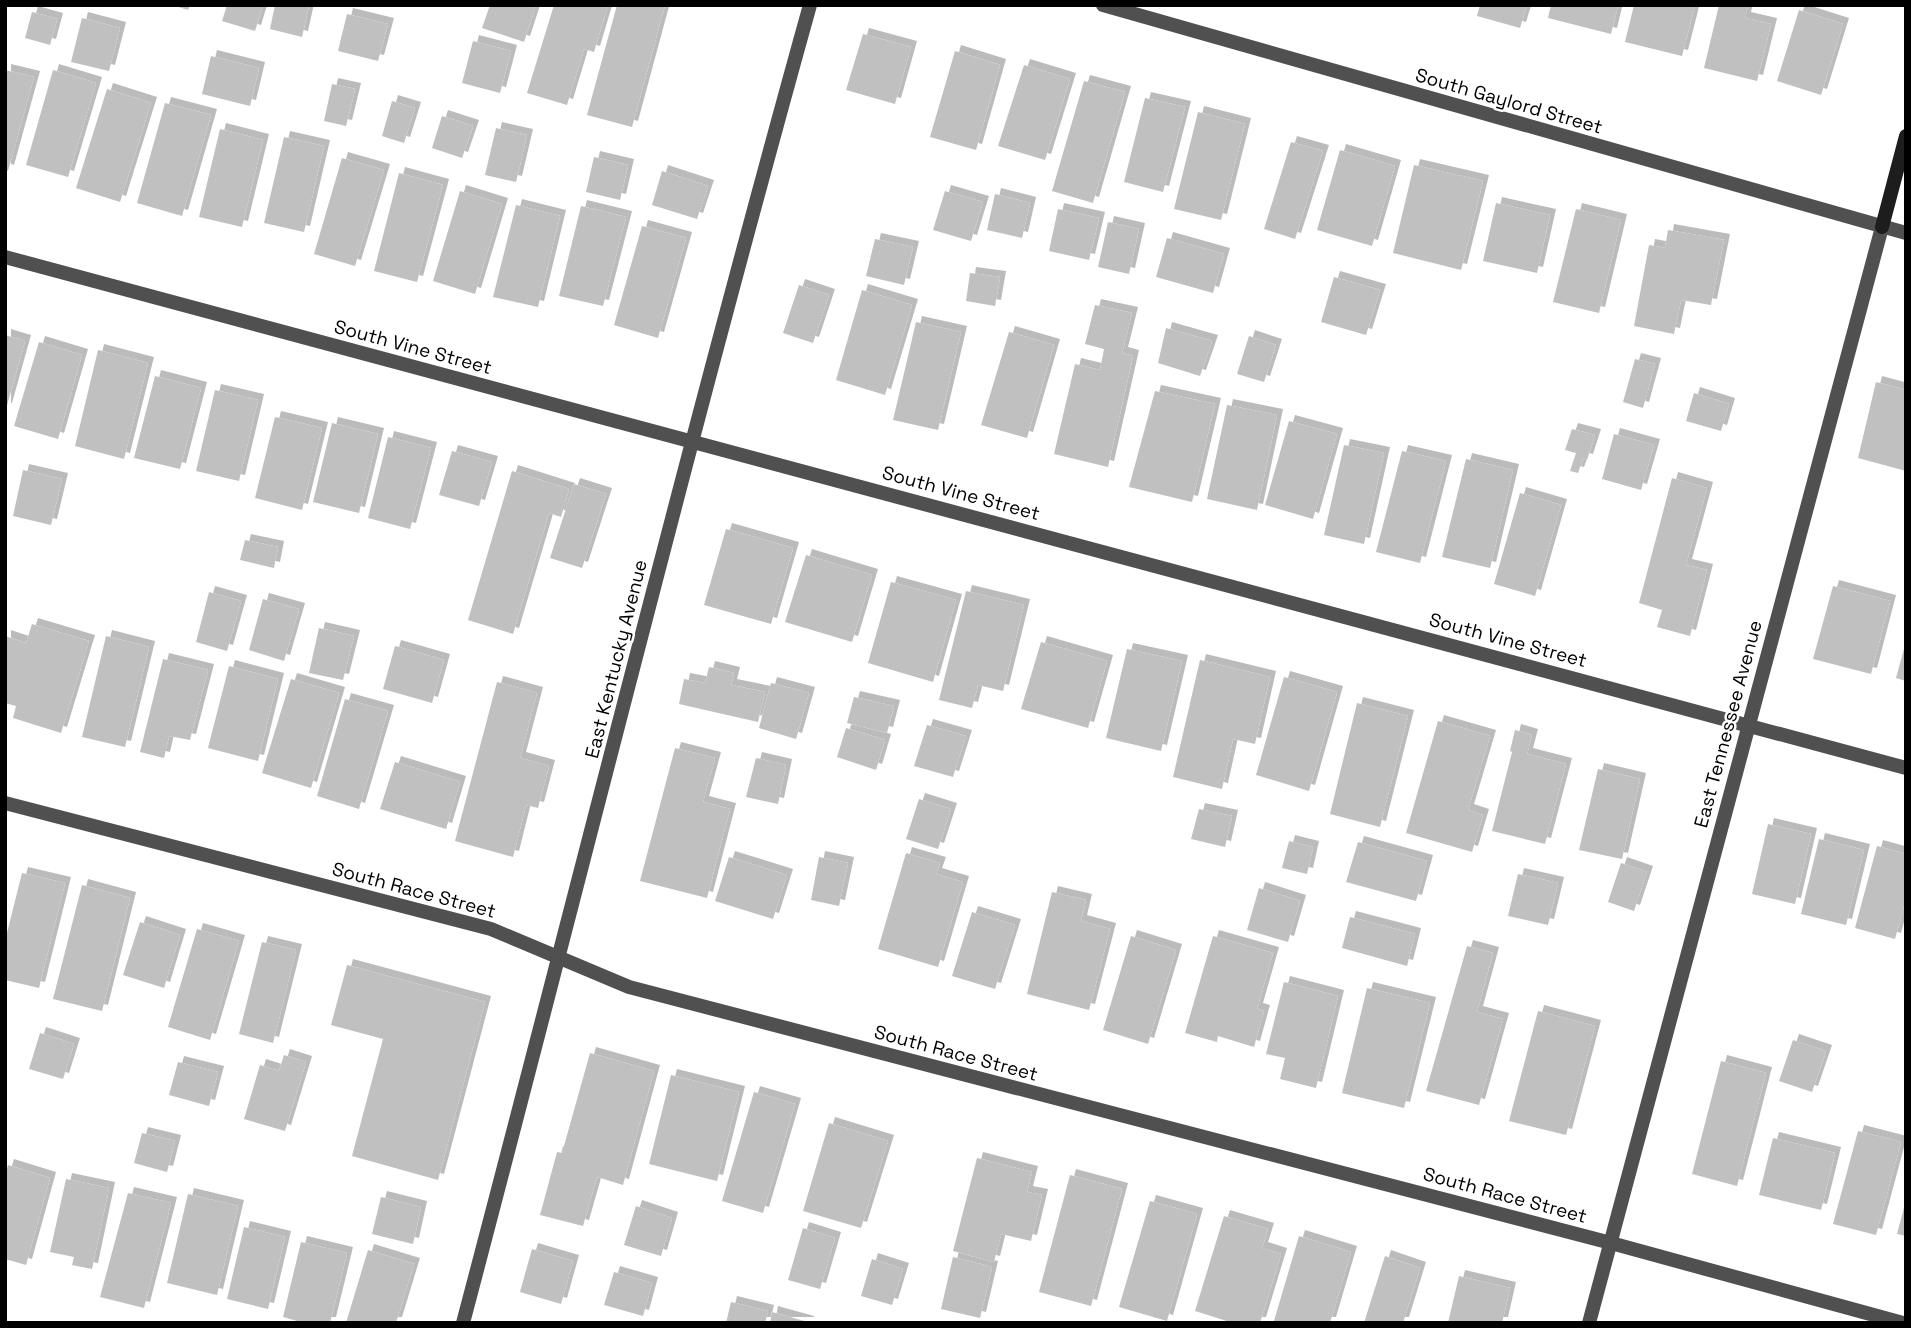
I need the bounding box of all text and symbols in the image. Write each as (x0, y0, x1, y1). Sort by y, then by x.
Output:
street label: South Gaylord Street (1413, 62, 1605, 140)
street label: South Vine Street (331, 314, 495, 380)
street label: South Vine Street (879, 460, 1043, 526)
street label: East Kentucky Avenue (579, 557, 653, 761)
street label: South Vine Street (1426, 607, 1590, 673)
street label: East Tennessee Avenue (1688, 618, 1768, 830)
street label: South Race Street (329, 856, 499, 924)
street label: South Race Street (871, 1019, 1041, 1087)
street label: South Race Street (1420, 1161, 1590, 1229)

